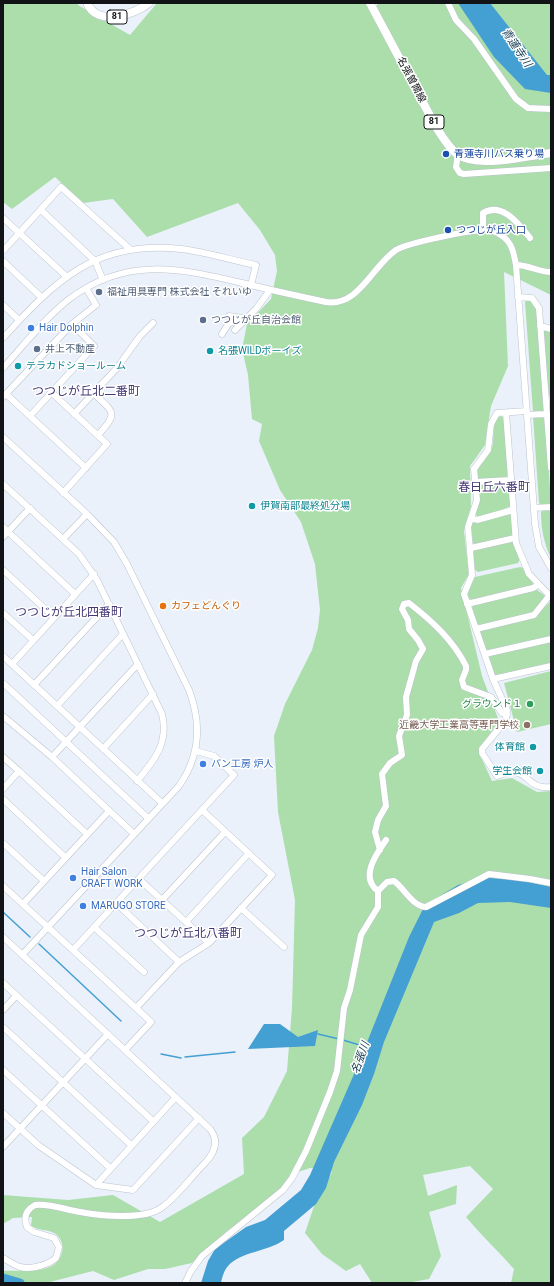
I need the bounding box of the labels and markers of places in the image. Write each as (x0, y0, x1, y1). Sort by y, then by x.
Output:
place label: 青蓮寺川バス乗り場 (454, 148, 544, 160)
marker: 青蓮寺川バス乗り場 (441, 149, 451, 159)
place label: つつじが丘入口 (456, 224, 526, 236)
marker: つつじが丘入口 (443, 225, 453, 235)
place label: 福祉用具専門 株式会社 それいゆ (107, 286, 252, 298)
marker: 福祉用具専門 株式会社 それいゆ (94, 287, 104, 297)
place label: つつじが丘自治会館 (211, 314, 301, 326)
marker: つつじが丘自治会館 (198, 315, 208, 325)
place label: Hair Dolphin (39, 322, 94, 334)
marker: Hair Dolphin (26, 323, 36, 333)
place label: 井上不動産 (45, 343, 95, 355)
marker: 井上不動産 (32, 344, 42, 354)
place label: 名張WILDボーイズ (218, 345, 302, 357)
marker: 名張WILDボーイズ (205, 346, 215, 356)
place label: テラカドショールーム (26, 360, 126, 372)
marker: テラカドショールーム (13, 361, 23, 371)
place label: 伊賀南部最終処分場 (260, 500, 350, 512)
marker: 伊賀南部最終処分場 (247, 501, 257, 511)
place label: カフェどんぐり (171, 600, 241, 612)
marker: カフェどんぐり (158, 601, 168, 611)
place label: グラウンド１ (462, 698, 522, 710)
marker: グラウンド１ (525, 699, 535, 709)
place label: 近畿大学工業高等専門学校 (399, 719, 519, 731)
marker: 近畿大学工業高等専門学校 (522, 720, 532, 730)
place label: 体育館 (495, 741, 525, 753)
marker: 体育館 (528, 742, 538, 752)
place label: パン工房 炉人 (211, 758, 273, 770)
marker: パン工房 炉人 (198, 759, 208, 769)
place label: 学生会館 (492, 765, 532, 777)
marker: 学生会館 (535, 766, 545, 776)
place label: Hair Salon CRAFT WORK (81, 866, 142, 890)
marker: Hair Salon CRAFT WORK (68, 873, 78, 883)
place label: MARUGO STORE (91, 900, 166, 912)
marker: MARUGO STORE (78, 901, 88, 911)

